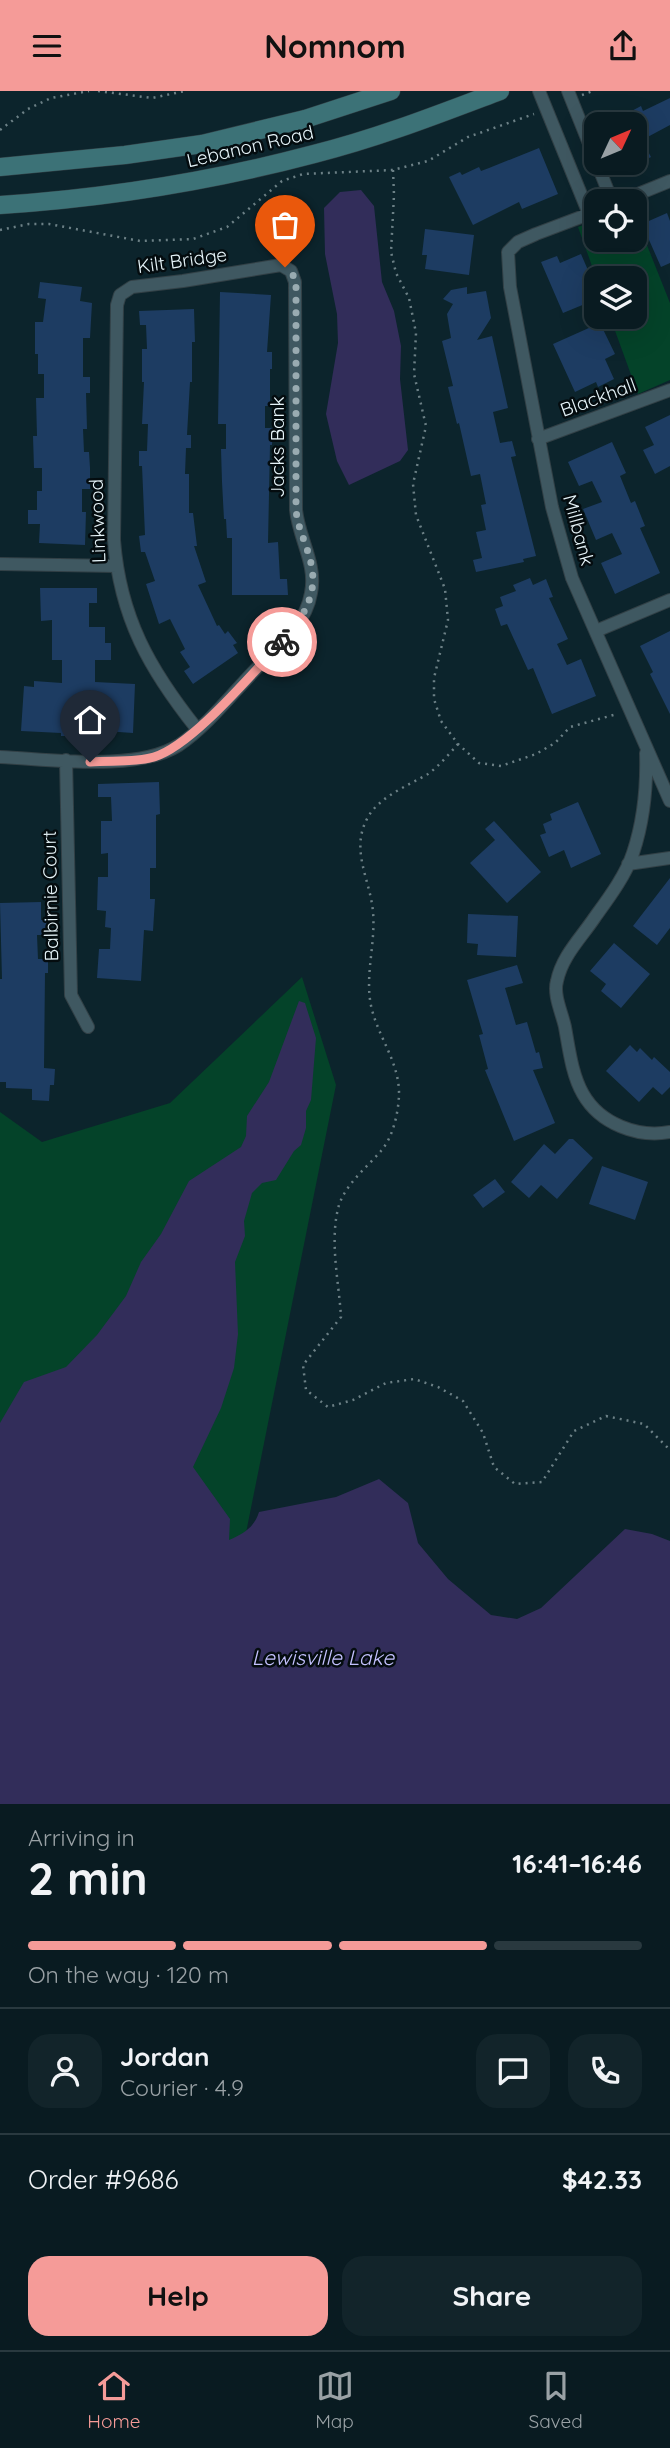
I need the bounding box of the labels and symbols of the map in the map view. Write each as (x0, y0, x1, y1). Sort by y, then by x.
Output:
north arrow (584, 112, 648, 175)
street label: Lebanon Road (184, 120, 316, 172)
pin (255, 195, 315, 267)
street label: Kilt Bridge (136, 242, 228, 278)
street label: Blackhall (557, 372, 639, 422)
street label: Jacks Bank (265, 396, 289, 498)
street label: Linkwood (84, 479, 110, 563)
street label: Millbank (558, 492, 600, 568)
courier (247, 607, 317, 677)
pin (60, 690, 120, 762)
street label: Balbirnie Court (37, 831, 63, 961)
water label: Lewisville Lake (252, 1644, 395, 1670)

